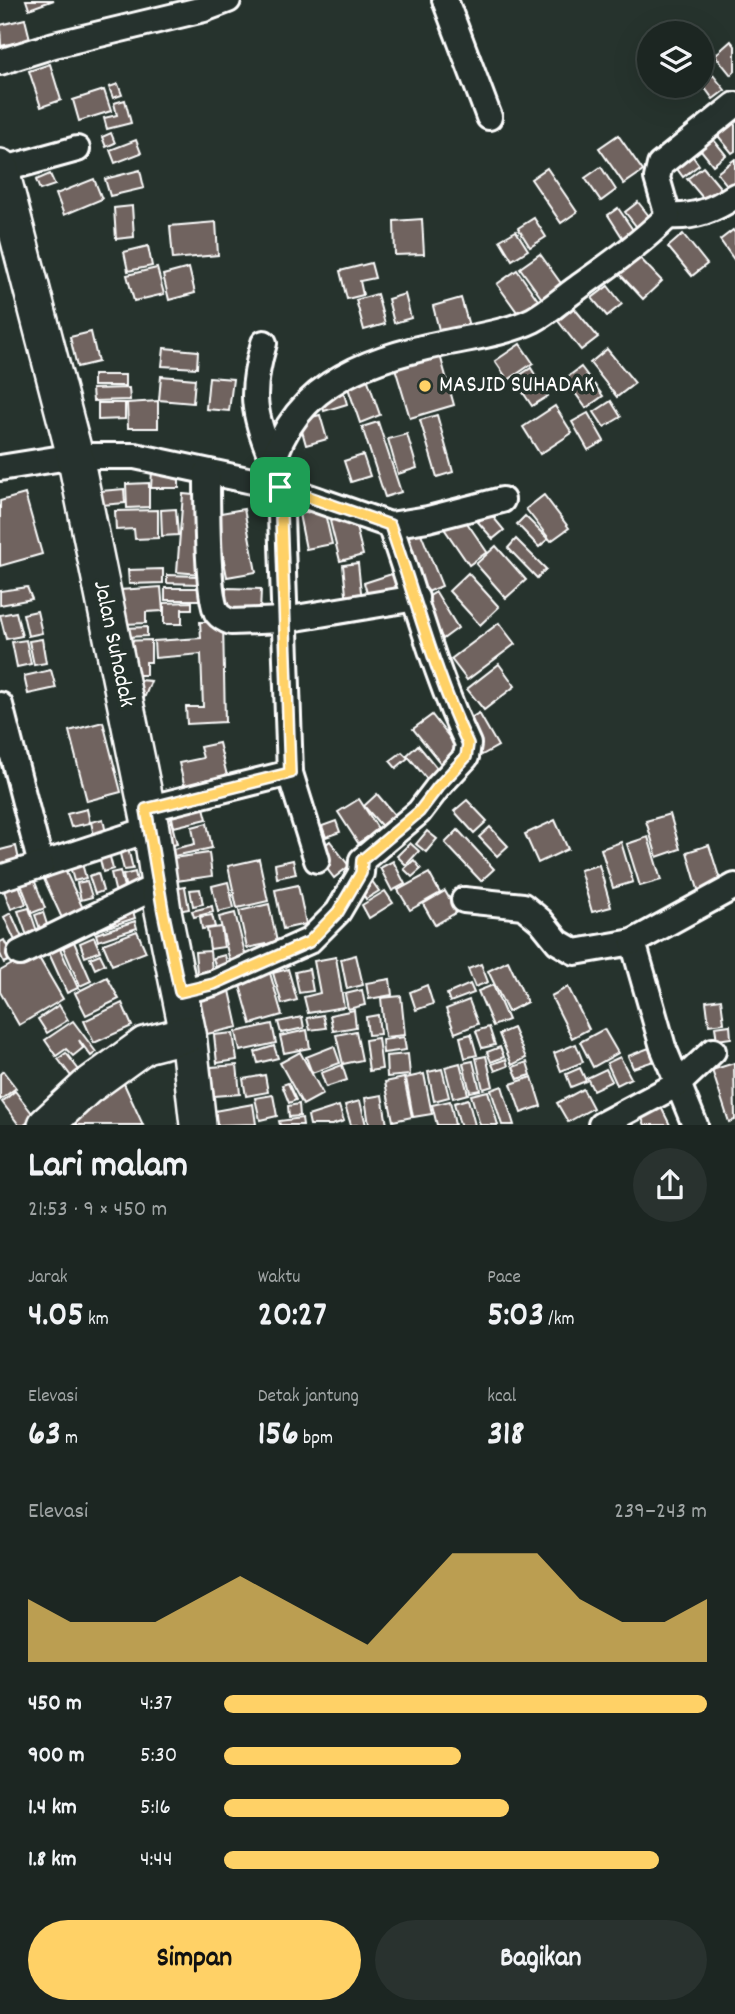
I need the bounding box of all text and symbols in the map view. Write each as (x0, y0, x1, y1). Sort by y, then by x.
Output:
map controls (637, 21, 714, 98)
button: layers (637, 21, 714, 98)
place label: MASJID SUHADAK (439, 369, 595, 403)
marker: MASJID SUHADAK (417, 378, 433, 394)
pin (250, 457, 310, 517)
icon: arrive (261, 468, 299, 506)
street label: Jalan Suhadak (83, 577, 143, 711)
text: Lari malam (28, 1140, 188, 1195)
button: share (633, 1148, 707, 1222)
text: 21:53 · 9 × 450 m (28, 1194, 167, 1227)
text: Jarak (28, 1265, 68, 1292)
text: Waktu (258, 1265, 300, 1292)
text: Pace (487, 1265, 521, 1292)
text: 4.05 (28, 1292, 84, 1342)
text: 20:27 (258, 1292, 327, 1342)
text: 5:03 (487, 1292, 544, 1342)
text: km (84, 1307, 109, 1334)
text: /km (544, 1307, 575, 1334)
text: Elevasi (28, 1384, 78, 1411)
text: Detak jantung (258, 1384, 359, 1411)
text: kcal (487, 1384, 516, 1411)
text: 63 (28, 1411, 61, 1461)
text: 156 (258, 1411, 299, 1461)
text: 318 (487, 1411, 525, 1461)
text: m (61, 1426, 78, 1453)
text: bpm (299, 1426, 333, 1453)
text: Elevasi (28, 1496, 88, 1529)
text: 239–243 m (614, 1496, 707, 1529)
text: 450 m (28, 1688, 82, 1721)
text: 4:37 (140, 1688, 172, 1721)
text: 900 m (28, 1740, 85, 1773)
text: 5:30 (140, 1740, 177, 1773)
text: 1.4 km (28, 1792, 77, 1825)
text: 5:16 (140, 1792, 171, 1825)
text: 1.8 km (28, 1844, 77, 1877)
text: 4:44 (140, 1844, 172, 1877)
button: Simpan (28, 1920, 361, 2000)
button: Bagikan (375, 1920, 707, 2000)

